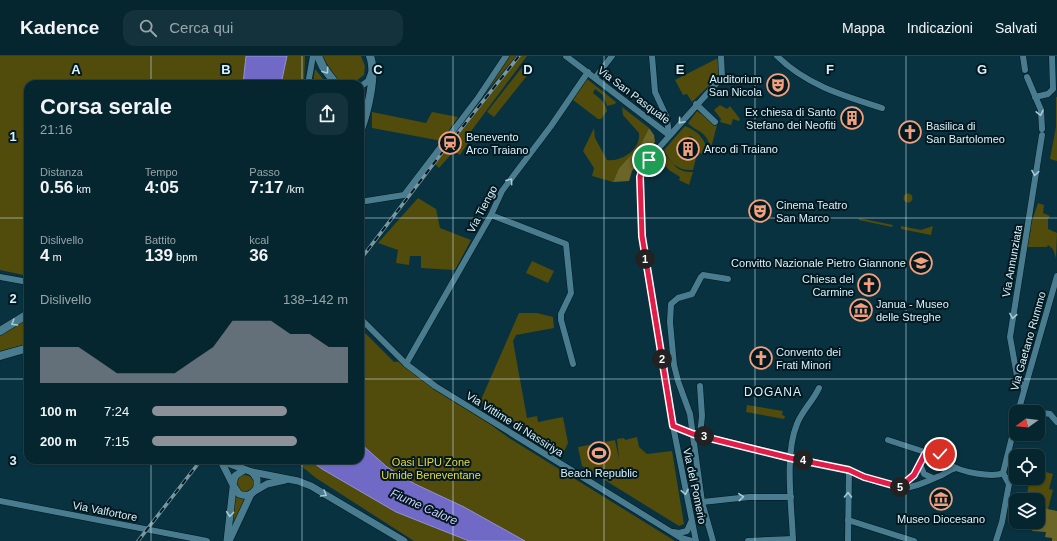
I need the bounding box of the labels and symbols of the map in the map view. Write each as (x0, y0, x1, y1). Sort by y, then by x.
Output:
text: A (71, 62, 81, 77)
text: B (221, 62, 231, 77)
text: C (373, 62, 383, 77)
text: D (523, 62, 533, 77)
text: E (676, 62, 685, 77)
text: F (826, 62, 834, 77)
text: G (977, 62, 987, 77)
street label: Via San Pasquale (596, 64, 672, 126)
one-way arrow (321, 66, 328, 73)
theatre icon: Auditorium San Nicola (765, 72, 791, 98)
place label: Auditorium San Nicola (709, 73, 763, 98)
building icon: Ex chiesa di Santo Stefano dei Neofiti (839, 105, 865, 131)
place label: Ex chiesa di Santo Stefano dei Neofiti (745, 106, 836, 131)
one-way arrow (1036, 109, 1044, 116)
one-way arrow (679, 116, 686, 124)
church icon: Basilica di San Bartolomeo (897, 119, 923, 145)
place label: Basilica di San Bartolomeo (926, 120, 1005, 145)
text: 1 (9, 129, 17, 144)
station icon: Benevento Arco Traiano (437, 130, 463, 156)
place label: Benevento Arco Traiano (466, 131, 528, 156)
building icon: Arco di Traiano (675, 136, 701, 162)
pin (632, 143, 666, 177)
place label: Arco di Traiano (704, 143, 778, 155)
one-way arrow (1031, 170, 1040, 177)
one-way arrow (505, 178, 512, 185)
street label: Via Tiengo (465, 183, 499, 235)
theatre icon: Cinema Teatro San Marco (747, 198, 773, 224)
place label: Cinema Teatro San Marco (776, 199, 847, 224)
street label: Via Annunziata (1000, 223, 1024, 298)
pin: 1 (635, 249, 655, 269)
school or university icon: Convitto Nazionale Pietro Giannone (908, 250, 934, 276)
place label: Convitto Nazionale Pietro Giannone (731, 257, 906, 269)
church icon: Chiesa del Carmine (856, 272, 882, 298)
place label: Chiesa del Carmine (802, 273, 854, 298)
street label: Via Gaetano Rummo (1008, 290, 1048, 392)
text: 2 (9, 291, 17, 306)
museum icon: Janua - Museo delle Streghe (848, 297, 874, 323)
place label: Janua - Museo delle Streghe (876, 298, 949, 323)
one-way arrow (1009, 313, 1018, 319)
one-way arrow (11, 318, 18, 325)
church icon: Convento dei Frati Minori (748, 345, 774, 371)
place label: Convento dei Frati Minori (776, 346, 841, 371)
pin: 2 (652, 349, 672, 369)
district label: DOGANA (744, 385, 802, 399)
street label: Via Vittime di Nassiriya (464, 389, 566, 459)
north arrow (1009, 405, 1045, 441)
pin: 3 (694, 426, 714, 446)
pin (923, 437, 957, 471)
sports icon: Beach Republic (586, 440, 612, 466)
street label: Via del Pomerio (681, 447, 709, 525)
pin: 4 (793, 450, 813, 470)
text: 3 (9, 453, 17, 468)
park label: Oasi LIPU Zone Umide Beneventane (381, 456, 481, 481)
place label: Beach Republic (560, 467, 638, 479)
pin: 5 (890, 477, 910, 497)
water label: Fiume Calore (388, 486, 460, 528)
museum icon: Museo Diocesano (928, 486, 954, 512)
one-way arrow (680, 489, 689, 495)
one-way arrow (320, 490, 327, 497)
one-way arrow (844, 492, 852, 498)
one-way arrow (738, 493, 744, 502)
street label: Via Valfortore (72, 499, 138, 523)
one-way arrow (225, 511, 234, 517)
place label: Museo Diocesano (897, 513, 985, 525)

